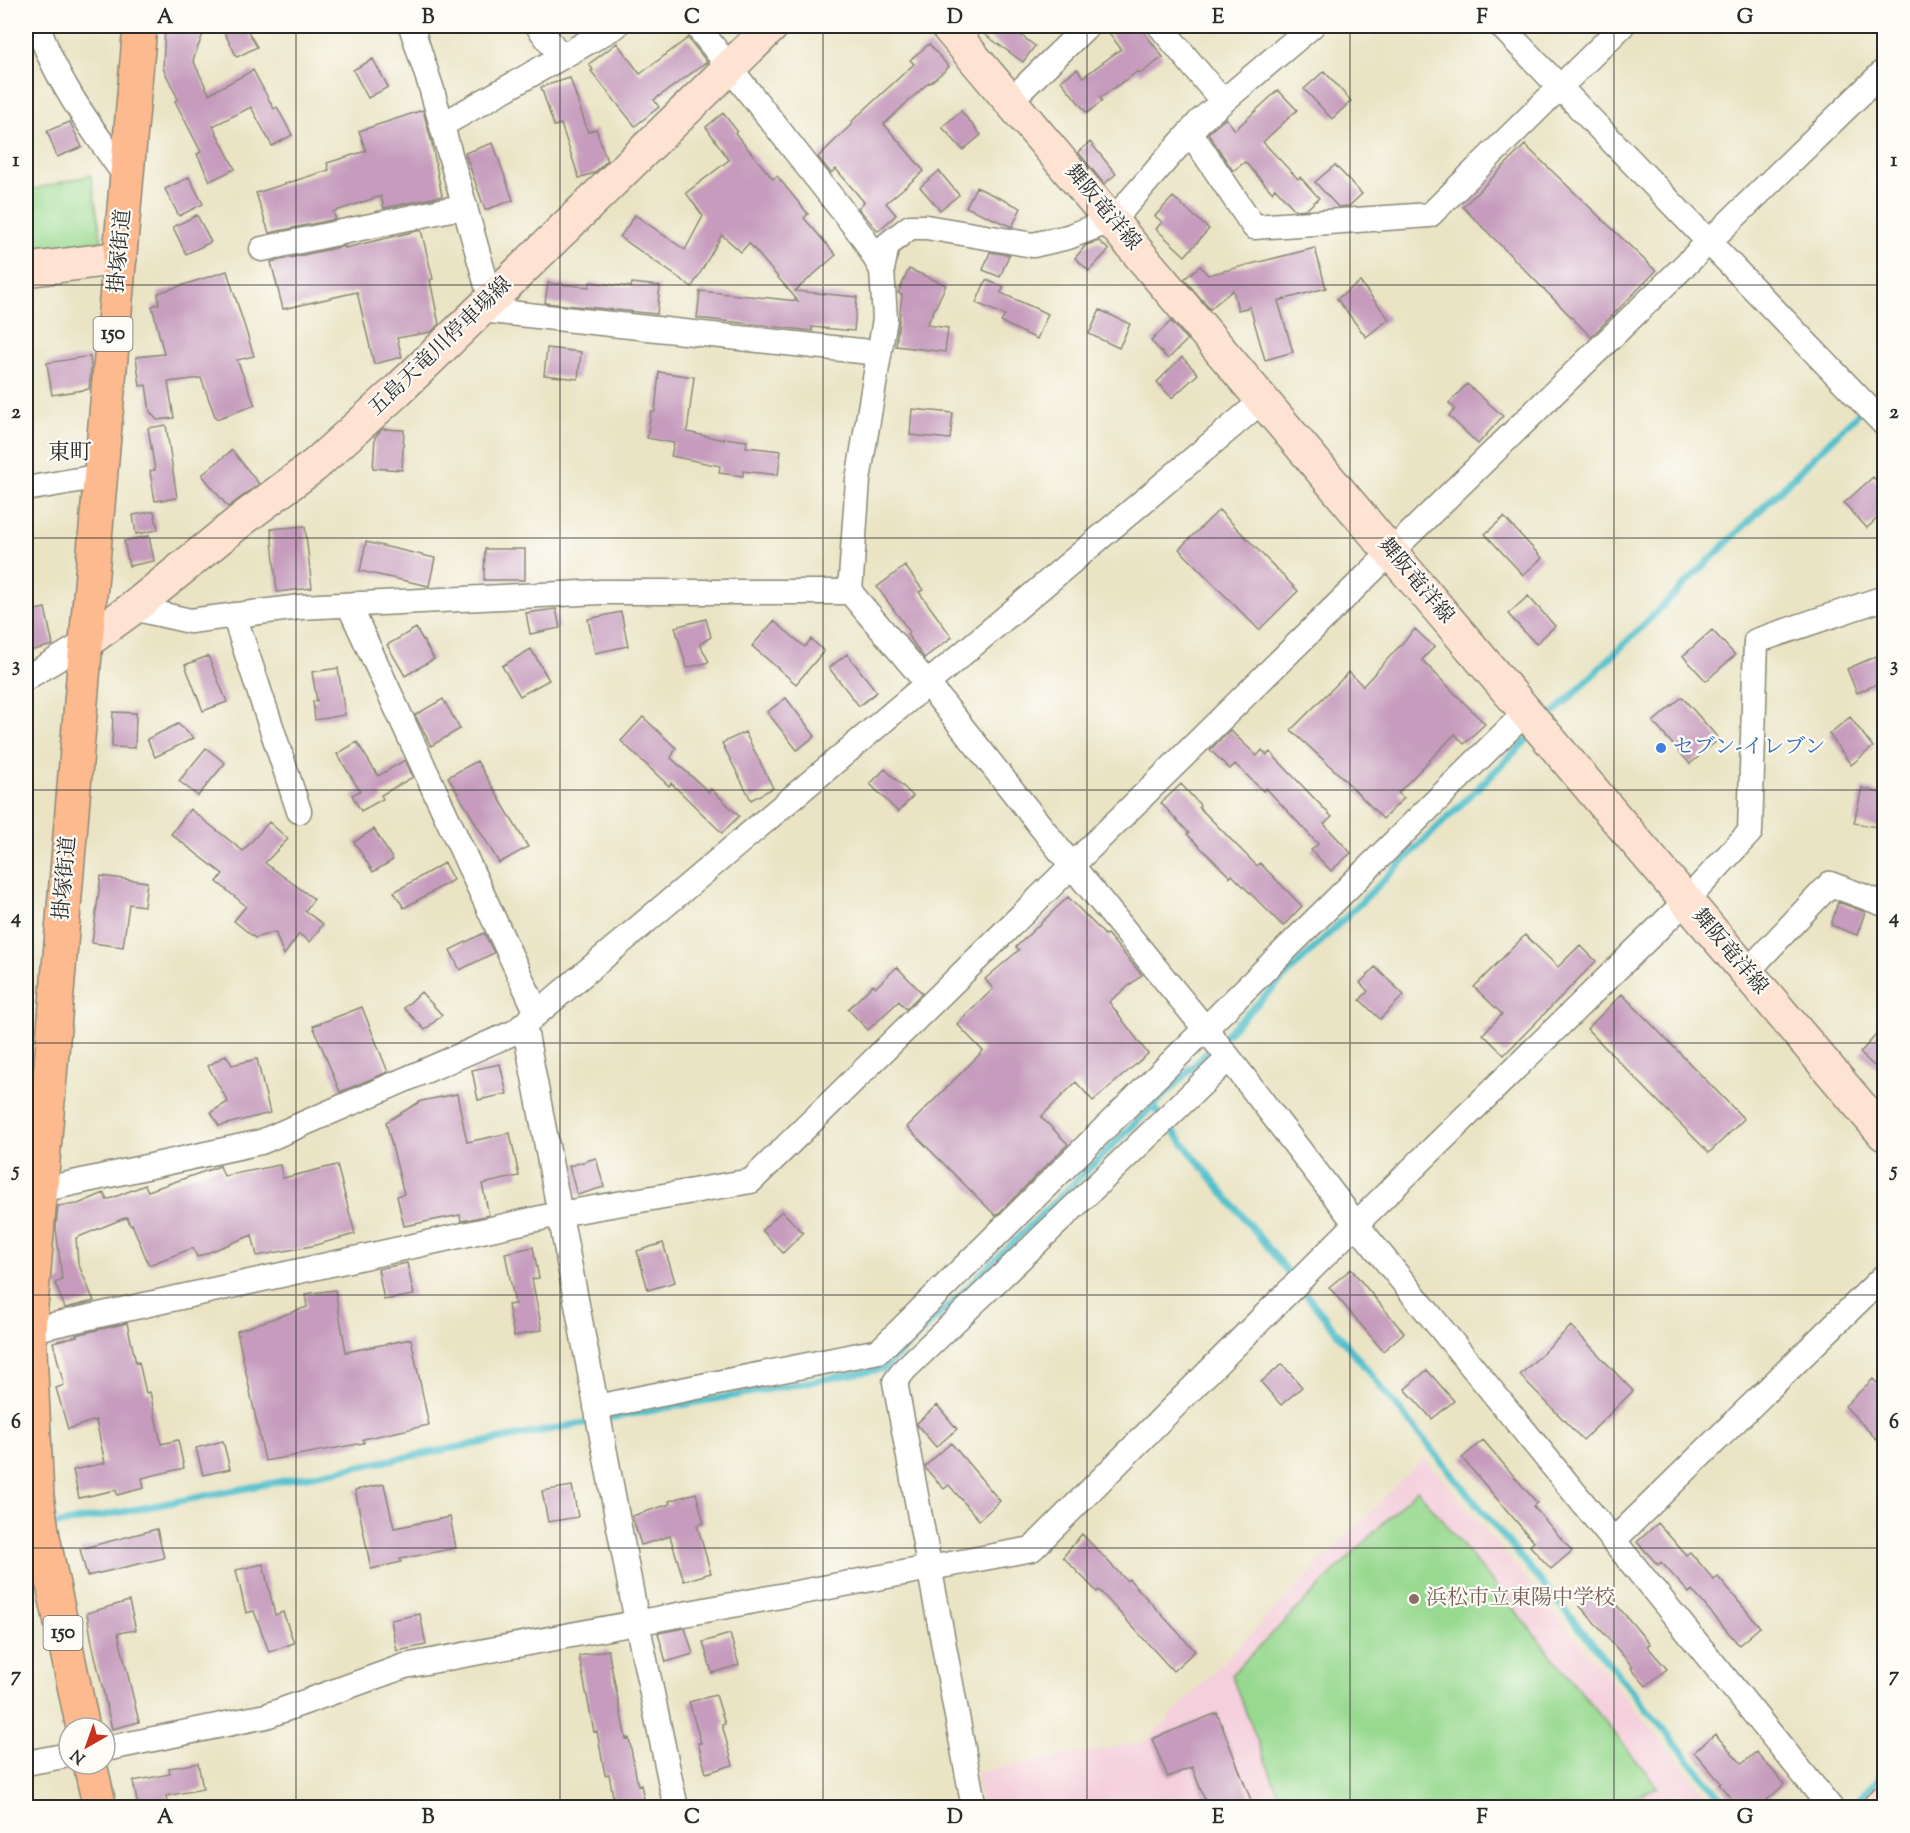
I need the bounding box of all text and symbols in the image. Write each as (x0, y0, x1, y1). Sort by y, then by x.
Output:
text: A (157, 4, 174, 33)
text: B (422, 4, 435, 33)
text: C (684, 4, 700, 33)
text: D (947, 4, 963, 33)
text: E (1212, 4, 1225, 33)
text: F (1476, 4, 1488, 33)
text: G (1737, 4, 1754, 33)
text: 1 (13, 147, 20, 176)
text: 1 (1891, 147, 1898, 176)
street label: 舞阪竜洋線 (1057, 158, 1147, 258)
street label: 掛塚街道 (102, 208, 140, 294)
street label: 五島天竜川停車場線 (363, 271, 519, 423)
road number: 150 (94, 317, 132, 351)
text: 2 (11, 399, 21, 428)
text: 2 (1889, 399, 1899, 428)
district label: 東町 (48, 438, 92, 470)
street label: 舞阪竜洋線 (1370, 531, 1460, 631)
text: 3 (12, 652, 20, 681)
text: 3 (1890, 652, 1898, 681)
place label: セブン-イレブン (1673, 733, 1825, 763)
marker: セブン-イレブン (1654, 741, 1668, 755)
street label: 掛塚街道 (47, 835, 85, 921)
street label: 舞阪竜洋線 (1684, 902, 1774, 1002)
text: 4 (10, 904, 21, 933)
text: 4 (1888, 904, 1899, 933)
text: 5 (11, 1157, 20, 1186)
text: 5 (1889, 1157, 1898, 1186)
text: 6 (11, 1409, 21, 1438)
text: 6 (1889, 1409, 1899, 1438)
place label: 浜松市立東陽中学校 (1426, 1584, 1615, 1614)
marker: 浜松市立東陽中学校 (1407, 1592, 1421, 1606)
road number: 150 (44, 1616, 82, 1650)
text: 7 (11, 1662, 22, 1691)
text: 7 (1889, 1662, 1900, 1691)
north arrow (57, 1716, 117, 1776)
text: N (67, 1743, 91, 1768)
text: A (157, 1804, 174, 1833)
text: B (422, 1804, 435, 1833)
text: C (684, 1804, 700, 1833)
text: D (947, 1804, 963, 1833)
text: E (1212, 1804, 1225, 1833)
text: F (1476, 1804, 1488, 1833)
text: G (1737, 1804, 1754, 1833)

